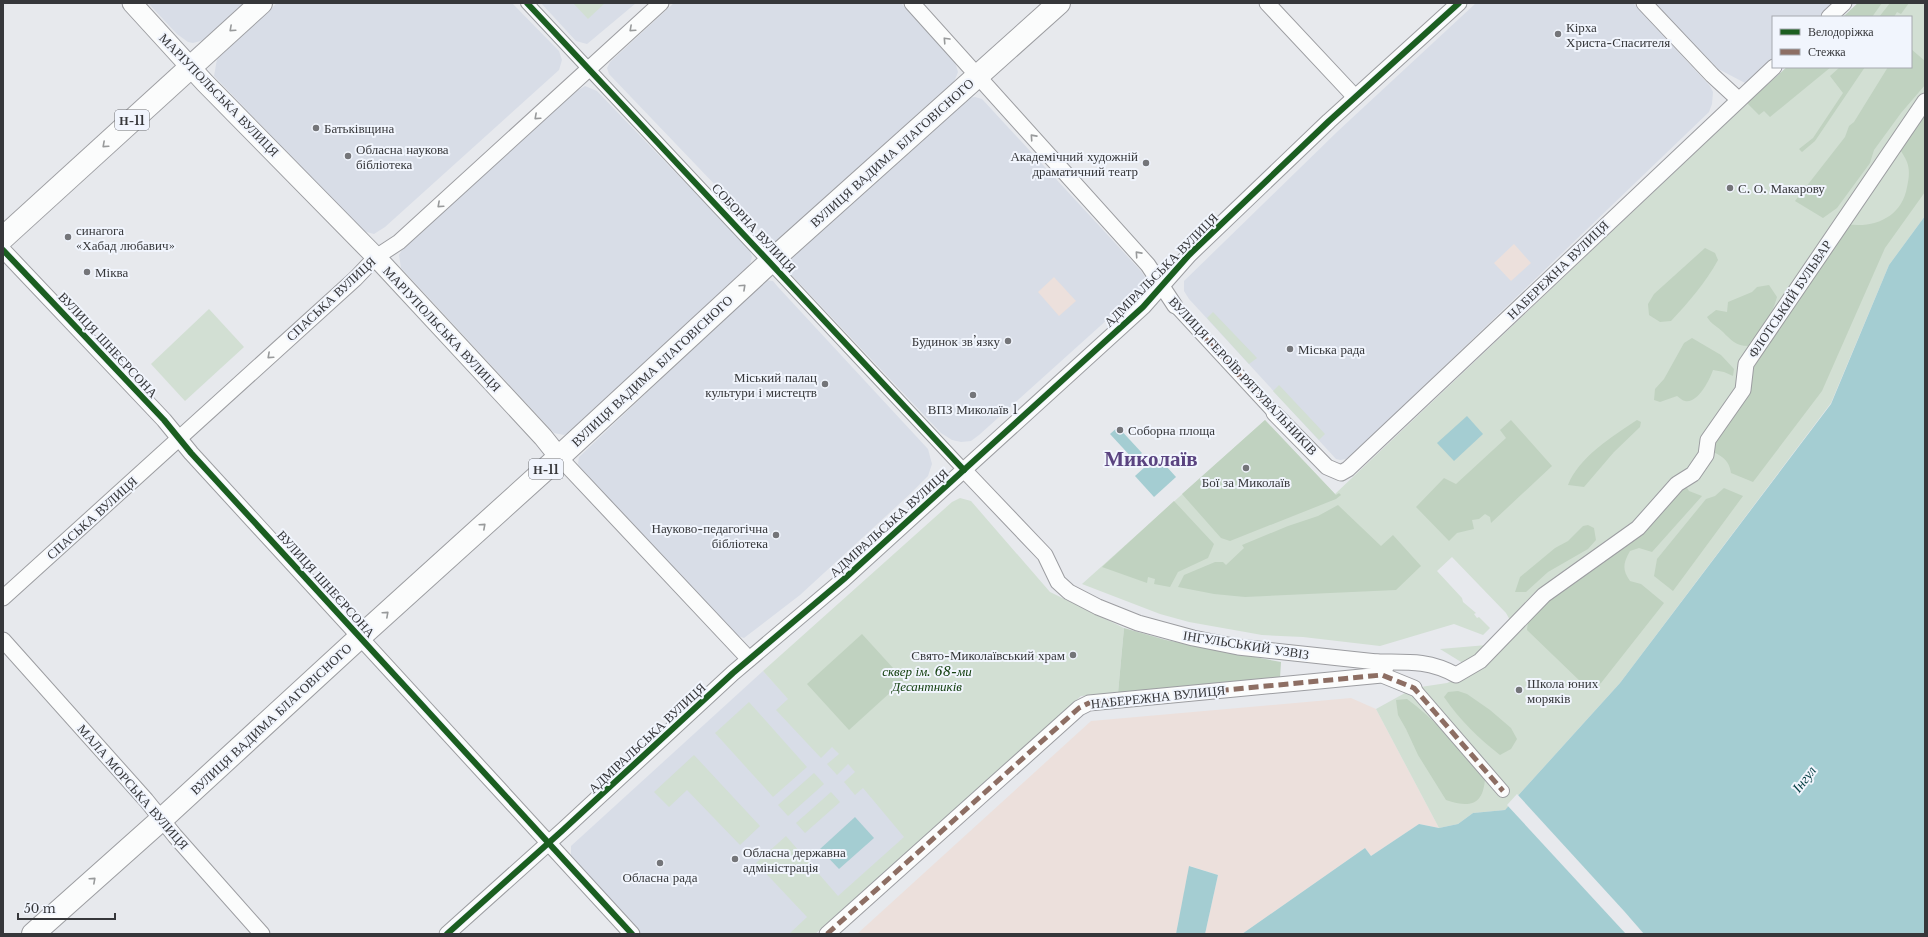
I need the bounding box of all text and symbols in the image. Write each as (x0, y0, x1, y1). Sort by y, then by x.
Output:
legend (1772, 16, 1912, 68)
place label: Кірха Христа-Спасителя (1566, 19, 1670, 51)
text: Велодоріжка (1808, 24, 1874, 39)
one-way arrow (229, 25, 237, 32)
one-way arrow (629, 25, 637, 32)
marker: Кірха Христа-Спасителя (1553, 29, 1563, 39)
street label: МАРІУПОЛЬСЬКА ВУЛИЦЯ (155, 30, 283, 161)
one-way arrow (943, 37, 951, 45)
text: Стежка (1808, 44, 1846, 59)
street label: ВУЛИЦЯ ВАДИМА БЛАГОВІСНОГО (807, 75, 977, 231)
road number: Н-11 (115, 110, 149, 130)
one-way arrow (534, 113, 541, 120)
place label: Батьківщина (324, 120, 394, 137)
marker: Батьківщина (311, 123, 321, 133)
one-way arrow (1030, 134, 1037, 141)
one-way arrow (102, 140, 109, 147)
place label: Обласна наукова бібліотека (356, 141, 449, 173)
place label: Академічний художній драматичний театр (1010, 148, 1138, 180)
marker: Обласна наукова бібліотека (343, 151, 353, 161)
marker: Академічний художній драматичний театр (1141, 158, 1151, 168)
street label: СОБОРНА ВУЛИЦЯ (708, 180, 800, 277)
place label: С. О. Макарову (1738, 180, 1825, 197)
marker: С. О. Макарову (1725, 183, 1735, 193)
one-way arrow (438, 200, 445, 207)
street label: АДМІРАЛЬСЬКА ВУЛИЦЯ (1100, 209, 1222, 331)
street label: НАБЕРЕЖНА ВУЛИЦЯ (1503, 217, 1613, 323)
place label: синагога «Хабад любавич» (76, 222, 175, 254)
marker: синагога «Хабад любавич» (63, 232, 73, 242)
street label: ФЛОТСЬКИЙ БУЛЬВАР (1744, 237, 1836, 361)
one-way arrow (1136, 251, 1143, 259)
street label: СПАСЬКА ВУЛИЦЯ (283, 253, 380, 345)
street label: МАРІУПОЛЬСЬКА ВУЛИЦЯ (379, 263, 505, 395)
place label: Міква (95, 264, 128, 281)
marker: Міква (82, 267, 92, 277)
one-way arrow (739, 285, 746, 292)
street label: ВУЛИЦЯ ШНЕЄРСОНА (55, 289, 162, 402)
street label: ВУЛИЦЯ ВАДИМА БЛАГОВІСНОГО (568, 292, 736, 450)
street label: ВУЛИЦЯ ГЕРОЇВ РЯТУВАЛЬНИКІВ (1165, 293, 1321, 459)
place label: Будинок зв’язку (912, 333, 1000, 350)
marker: Будинок зв’язку (1003, 336, 1013, 346)
place label: Міська рада (1298, 341, 1365, 358)
marker: Міська рада (1285, 344, 1295, 354)
one-way arrow (267, 351, 275, 359)
place label: Міський палац культури і мистецтв (705, 369, 817, 401)
marker: Міський палац культури і мистецтв (820, 379, 830, 389)
marker: ВПЗ Миколаїв 1 (968, 390, 978, 400)
place label: ВПЗ Миколаїв 1 (928, 401, 1018, 418)
place label: Соборна площа (1128, 422, 1215, 439)
marker: Соборна площа (1115, 425, 1125, 435)
district label: Миколаїв (1104, 446, 1198, 472)
road number: Н-11 (529, 459, 563, 479)
marker: Бої за Миколаїв (1241, 463, 1251, 473)
street label: АДМІРАЛЬСЬКА ВУЛИЦЯ (826, 465, 952, 581)
street label: СПАСЬКА ВУЛИЦЯ (43, 473, 141, 563)
place label: Бої за Миколаїв (1202, 474, 1290, 491)
place label: Науково-педагогічна бібліотека (652, 520, 768, 552)
one-way arrow (478, 524, 485, 531)
street label: ВУЛИЦЯ ШНЕЄРСОНА (273, 527, 379, 642)
marker: Науково-педагогічна бібліотека (771, 530, 781, 540)
one-way arrow (381, 611, 389, 618)
street label: ІНГУЛЬСЬКИЙ УЗВІЗ (1182, 627, 1310, 663)
street label: ВУЛИЦЯ ВАДИМА БЛАГОВІСНОГО (187, 640, 355, 798)
place label: Свято-Миколаївський храм (911, 647, 1065, 664)
marker: Свято-Миколаївський храм (1068, 650, 1078, 660)
park label: сквер ім. 68-ми Десантників (882, 663, 972, 695)
place label: Школа юних моряків (1527, 675, 1599, 707)
street label: АДМІРАЛЬСЬКА ВУЛИЦЯ (585, 679, 710, 797)
street label: НАБЕРЕЖНА ВУЛИЦЯ (1090, 681, 1226, 713)
marker: Школа юних моряків (1514, 685, 1524, 695)
street label: МАЛА МОРСЬКА ВУЛИЦЯ (74, 721, 192, 853)
water label: Інгул (1787, 762, 1820, 797)
place label: Обласна державна адміністрація (743, 844, 846, 876)
marker: Обласна державна адміністрація (730, 854, 740, 864)
marker: Обласна рада (655, 858, 665, 868)
place label: Обласна рада (623, 869, 698, 886)
one-way arrow (88, 878, 96, 885)
scale bar (18, 895, 115, 921)
text: 50 m (24, 901, 56, 916)

